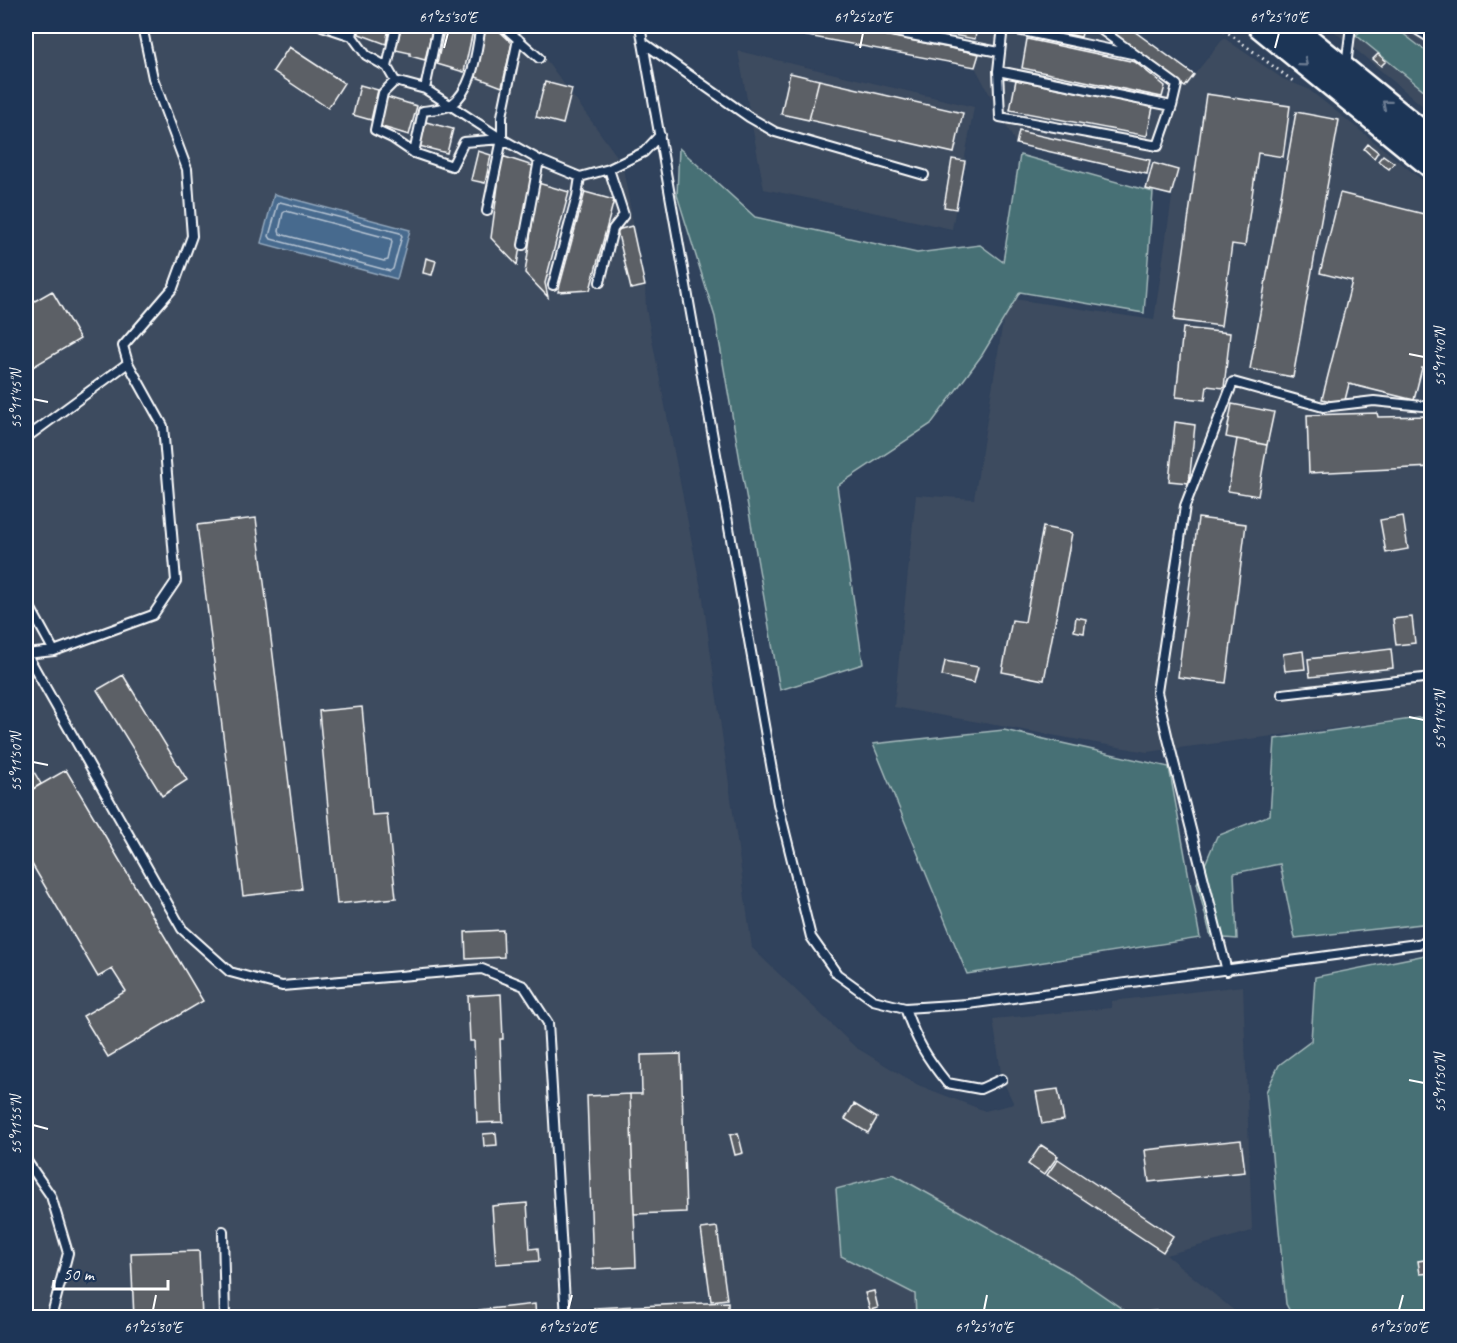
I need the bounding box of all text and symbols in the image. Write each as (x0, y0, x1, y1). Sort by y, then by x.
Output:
text: 61°25'30"E (419, 8, 479, 27)
text: 61°25'20"E (834, 8, 894, 27)
text: 61°25'10"E (1250, 8, 1310, 27)
one-way arrow (1297, 56, 1308, 67)
one-way arrow (1382, 100, 1393, 111)
text: 55°11'40"N (1431, 324, 1450, 387)
text: 55°11'45"N (7, 366, 26, 429)
text: 55°11'45"N (1431, 687, 1450, 750)
text: 55°11'50"N (7, 729, 26, 792)
text: 55°11'50"N (1431, 1050, 1450, 1113)
text: 55°11'55"N (7, 1092, 26, 1155)
scale bar (54, 1253, 168, 1291)
text: 50 m (63, 1263, 96, 1285)
text: 61°25'30"E (124, 1318, 184, 1337)
text: 61°25'20"E (539, 1318, 599, 1337)
text: 61°25'10"E (955, 1318, 1015, 1337)
text: 61°25'00"E (1370, 1318, 1430, 1337)

